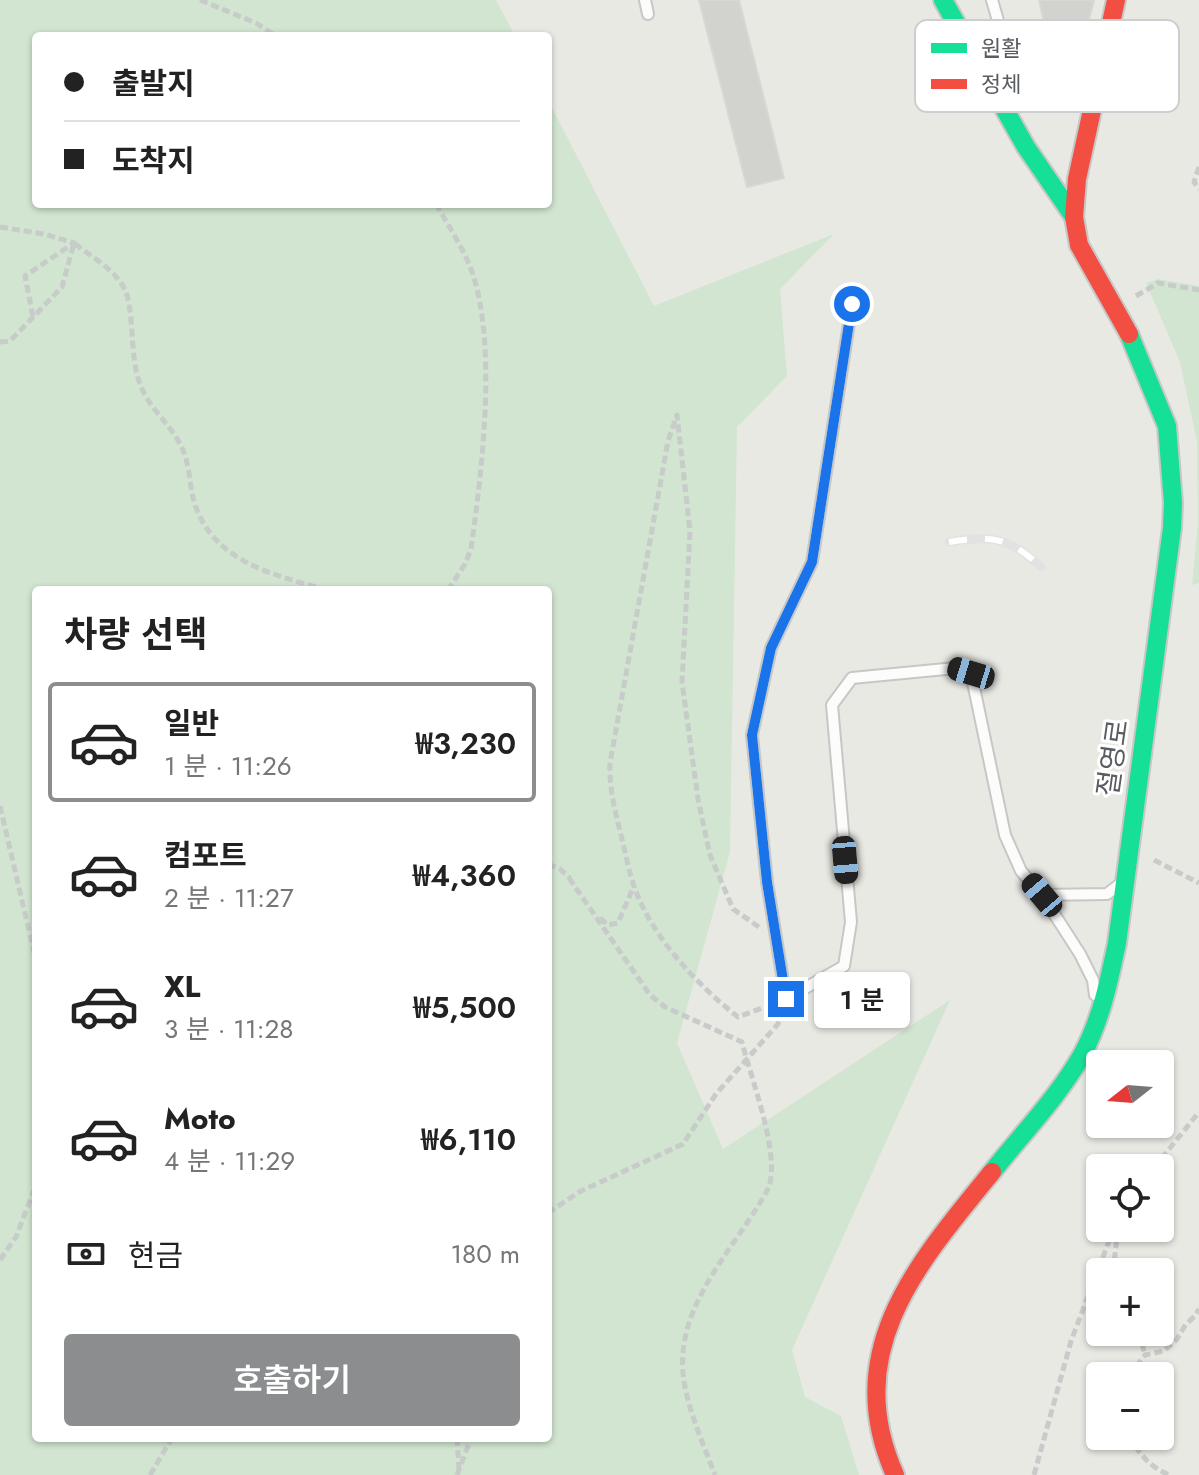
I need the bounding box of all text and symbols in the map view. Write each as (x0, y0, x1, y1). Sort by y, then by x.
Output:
legend (915, 20, 1179, 112)
text: 원활 (981, 32, 1021, 64)
text: 출발지 (112, 62, 195, 105)
text: 정체 (981, 68, 1021, 100)
text: 도착지 (112, 139, 195, 182)
route start (834, 286, 870, 322)
text: 차량 선택 (64, 608, 207, 660)
car (945, 655, 997, 691)
text: 일반 (164, 702, 219, 745)
icon: car (68, 706, 140, 778)
street label: 절영로 (1087, 717, 1139, 799)
text: ₩3,230 (416, 722, 516, 765)
text: 1 분 · 11:26 (164, 747, 292, 785)
text: 컴포트 (164, 834, 247, 877)
car (831, 835, 859, 885)
icon: car (68, 838, 140, 910)
text: ₩4,360 (413, 854, 516, 897)
car (1017, 869, 1067, 921)
text: 2 분 · 11:27 (164, 879, 294, 917)
text: XL (164, 965, 200, 1008)
icon: car (68, 970, 140, 1042)
callout: 1 분 (814, 971, 910, 1027)
route end (768, 981, 804, 1017)
text: 1 분 (840, 981, 884, 1019)
text: ₩5,500 (413, 986, 516, 1029)
text: 3 분 · 11:28 (164, 1010, 294, 1048)
north arrow (1086, 1050, 1174, 1138)
map controls (1086, 1050, 1174, 1450)
text: Moto (164, 1097, 236, 1140)
icon: car (68, 1102, 140, 1174)
text: ₩6,110 (421, 1118, 516, 1161)
text: 4 분 · 11:29 (164, 1142, 295, 1180)
button: locate (1086, 1154, 1174, 1242)
icon: cash (64, 1232, 108, 1276)
text: 현금 (128, 1234, 183, 1277)
text: 180 m (450, 1235, 520, 1273)
button: + (1086, 1258, 1174, 1346)
button: 호출하기 (64, 1334, 520, 1426)
button: − (1086, 1362, 1174, 1450)

